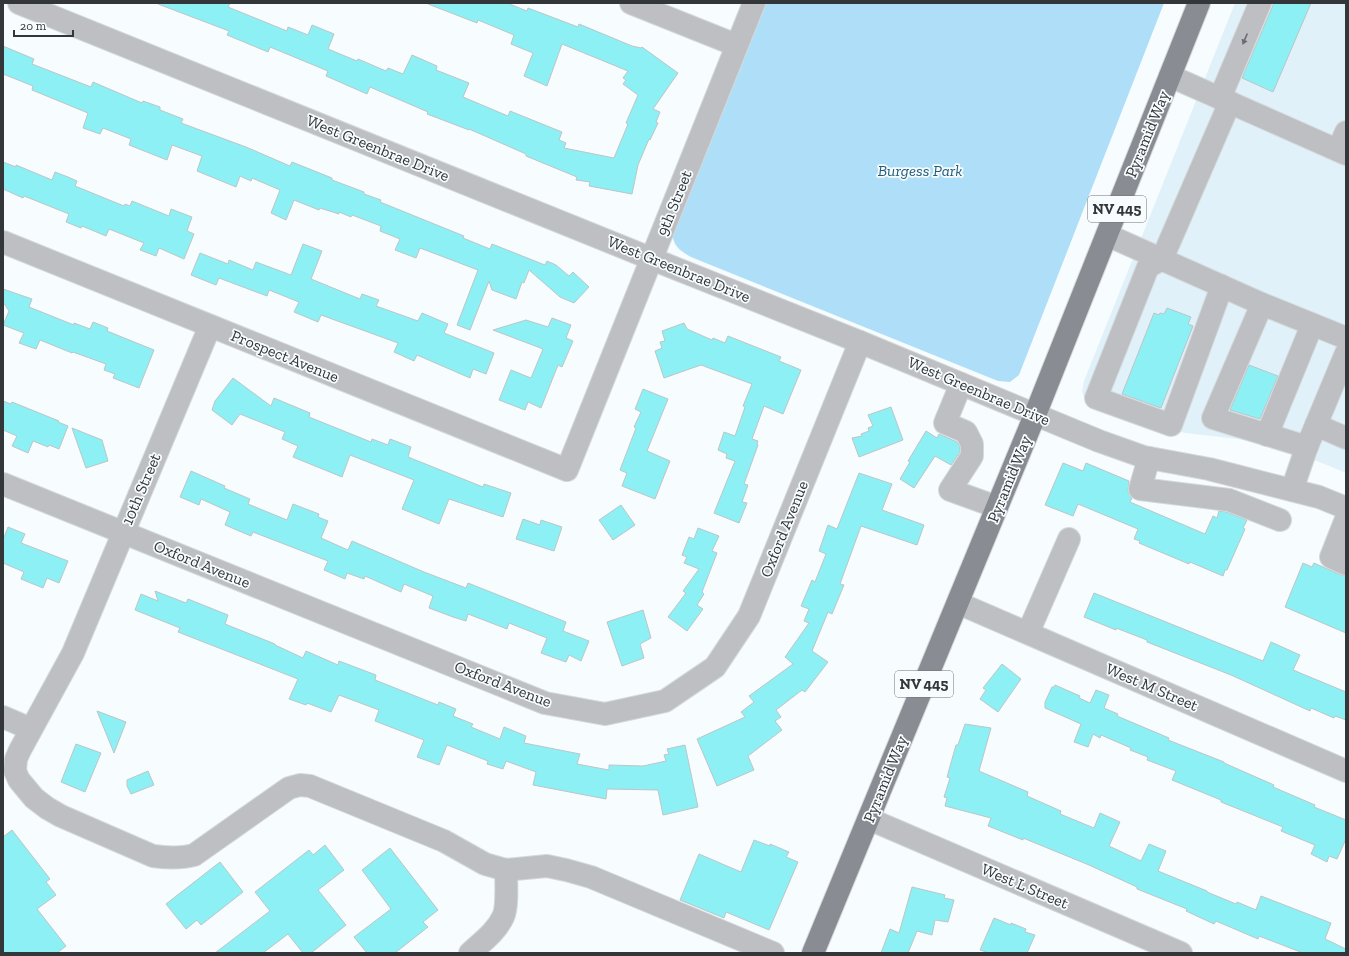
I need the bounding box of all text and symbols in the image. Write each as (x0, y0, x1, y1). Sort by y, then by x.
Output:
scale bar (14, 12, 73, 38)
text: 20 m (20, 19, 47, 33)
one-way arrow (1241, 33, 1247, 45)
street label: Pyramid Way (1121, 87, 1173, 180)
street label: West Greenbrae Drive (304, 111, 452, 185)
park label: Burgess Park (878, 161, 962, 180)
street label: 9th Street (652, 167, 696, 239)
road number: NV 445 (1088, 196, 1146, 222)
street label: West Greenbrae Drive (605, 232, 753, 306)
street label: Prospect Avenue (228, 326, 342, 386)
street label: West Greenbrae Drive (905, 353, 1053, 429)
street label: Pyramid Way (983, 432, 1035, 525)
street label: 10th Street (117, 450, 165, 528)
street label: Oxford Avenue (756, 478, 812, 580)
street label: Oxford Avenue (151, 536, 253, 592)
street label: Oxford Avenue (452, 657, 554, 711)
street label: West M Street (1103, 659, 1201, 715)
road number: NV 445 (895, 671, 953, 697)
street label: Pyramid Way (859, 732, 911, 825)
street label: West L Street (979, 859, 1071, 913)

